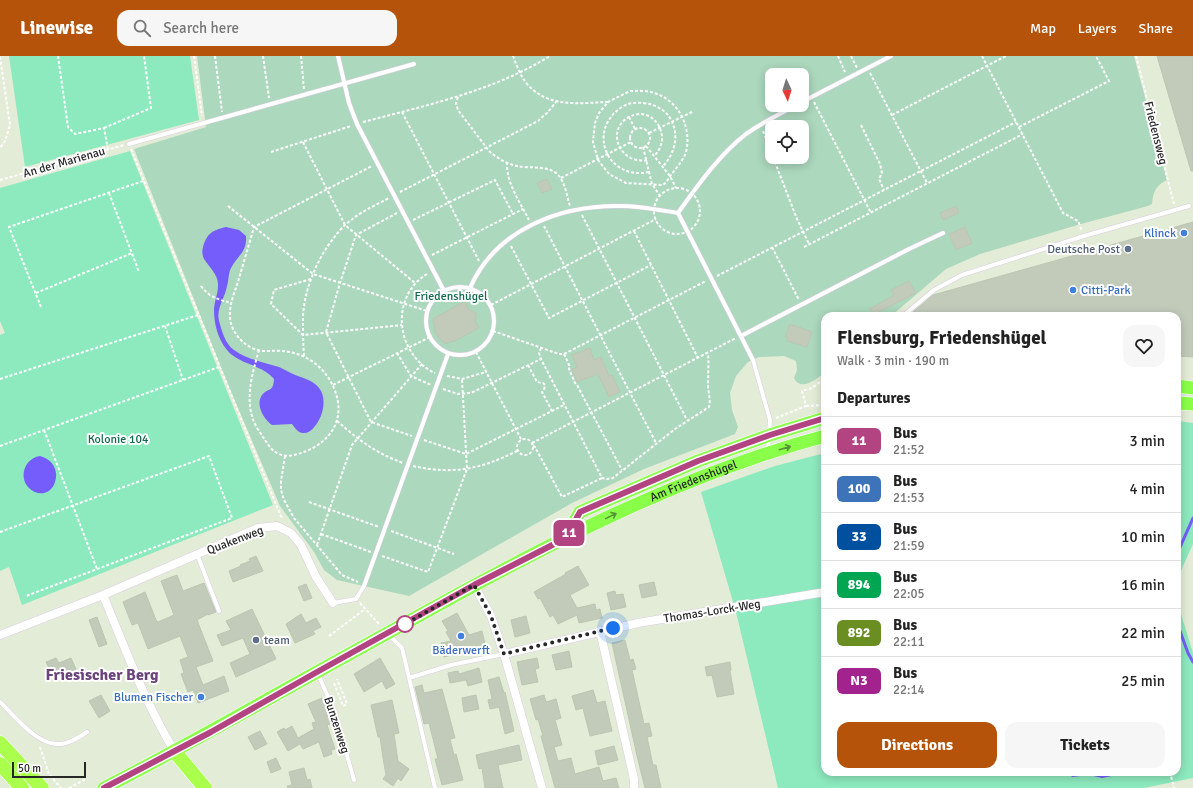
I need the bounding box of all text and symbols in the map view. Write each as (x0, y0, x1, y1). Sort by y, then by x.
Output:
search box (117, 10, 397, 46)
text: Linewise (20, 16, 93, 40)
icon: search (131, 17, 153, 39)
text: Search here (163, 19, 239, 37)
text: Map (1030, 20, 1056, 37)
text: Layers (1078, 20, 1117, 37)
text: Share (1139, 20, 1173, 37)
north arrow (765, 68, 809, 112)
map controls (765, 68, 809, 164)
street label: Friedensweg (1140, 100, 1171, 166)
button: locate (765, 120, 809, 164)
street label: An der Marienau (21, 144, 107, 181)
place label: Klinck (1144, 226, 1176, 241)
marker: Klinck (1179, 228, 1189, 238)
place label: Deutsche Post (1047, 242, 1120, 257)
marker: Deutsche Post (1123, 244, 1133, 254)
place label: Citti-Park (1081, 283, 1130, 298)
marker: Citti-Park (1068, 285, 1078, 295)
park label: Friedenshügel (415, 289, 488, 304)
button: heart (1123, 325, 1165, 367)
text: Flensburg, Friedenshügel (837, 326, 1047, 350)
text: Walk · 3 min · 190 m (837, 353, 949, 369)
text: Departures (837, 389, 910, 407)
text: Bus (893, 424, 917, 442)
park label: Kolonie 104 (88, 432, 149, 447)
text: 11 (851, 432, 867, 449)
text: 3 min (1129, 432, 1165, 450)
text: 21:52 (893, 442, 925, 458)
one-way arrow (778, 443, 791, 451)
street label: Am Friedenshügel (648, 457, 740, 505)
text: Bus (893, 472, 917, 490)
text: 100 (848, 480, 870, 497)
text: 4 min (1129, 480, 1165, 498)
text: 21:53 (893, 490, 925, 506)
one-way arrow (605, 512, 617, 519)
line badge: 11 (551, 520, 587, 546)
text: Bus (893, 520, 917, 538)
street label: Quakenweg (205, 523, 266, 558)
text: 11 (561, 524, 577, 541)
text: 33 (851, 528, 867, 545)
text: 10 min (1121, 528, 1165, 546)
text: 21:59 (893, 538, 925, 554)
text: Bus (893, 568, 917, 586)
text: 894 (848, 576, 870, 593)
text: 16 min (1121, 576, 1165, 594)
text: 22:05 (893, 586, 925, 602)
street label: Thomas-Lorck-Weg (663, 596, 762, 627)
unlabelled marker (396, 615, 414, 633)
text: Bus (893, 616, 917, 634)
your location (603, 618, 623, 638)
text: 892 (848, 624, 870, 641)
text: 22 min (1121, 624, 1165, 642)
marker: Bäderwerft (456, 631, 466, 641)
place label: team (264, 633, 290, 648)
text: 22:11 (893, 634, 925, 650)
marker: team (251, 635, 261, 645)
place label: Bäderwerft (432, 643, 490, 658)
text: Bus (893, 664, 917, 682)
district label: Friesischer Berg (45, 665, 159, 685)
text: N3 (850, 672, 868, 689)
text: 25 min (1121, 672, 1165, 690)
text: 22:14 (893, 682, 925, 698)
place label: Blumen Fischer (114, 690, 194, 705)
marker: Blumen Fischer (196, 692, 206, 702)
street label: Bunzenweg (320, 695, 353, 755)
button: Directions (837, 722, 997, 768)
button: Tickets (1005, 722, 1165, 768)
scale bar (12, 760, 86, 779)
text: 50 m (18, 762, 41, 775)

